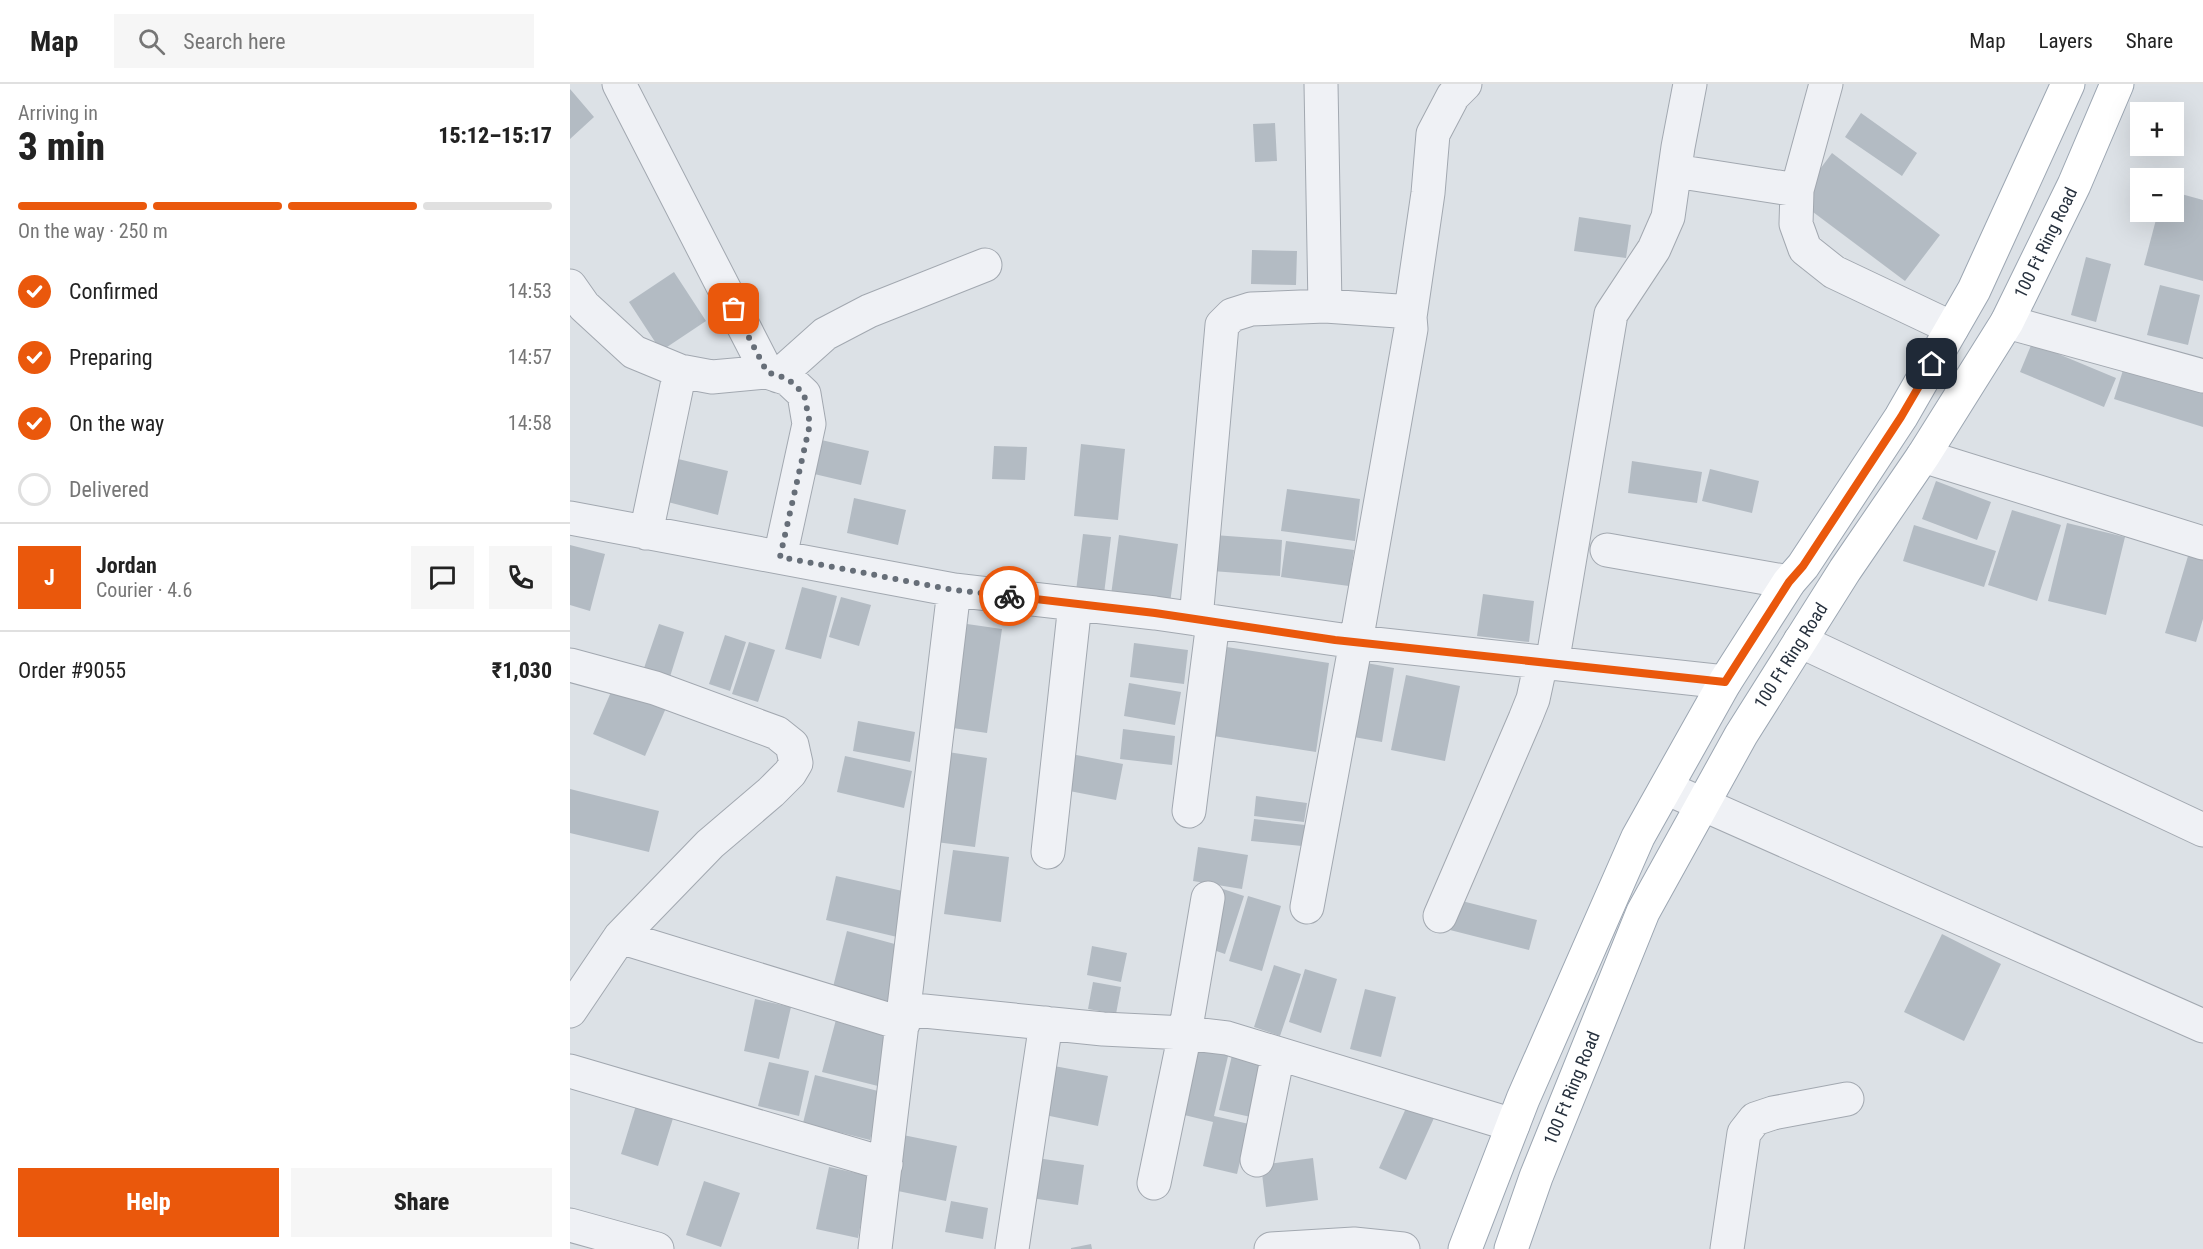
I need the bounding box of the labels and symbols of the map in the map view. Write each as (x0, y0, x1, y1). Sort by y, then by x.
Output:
street label: 100 Ft Ring Road (2009, 184, 2081, 301)
pin (708, 283, 759, 334)
pin (1906, 338, 1957, 389)
courier (979, 566, 1039, 626)
street label: 100 Ft Ring Road (1749, 599, 1832, 712)
street label: 100 Ft Ring Road (1539, 1028, 1604, 1148)

